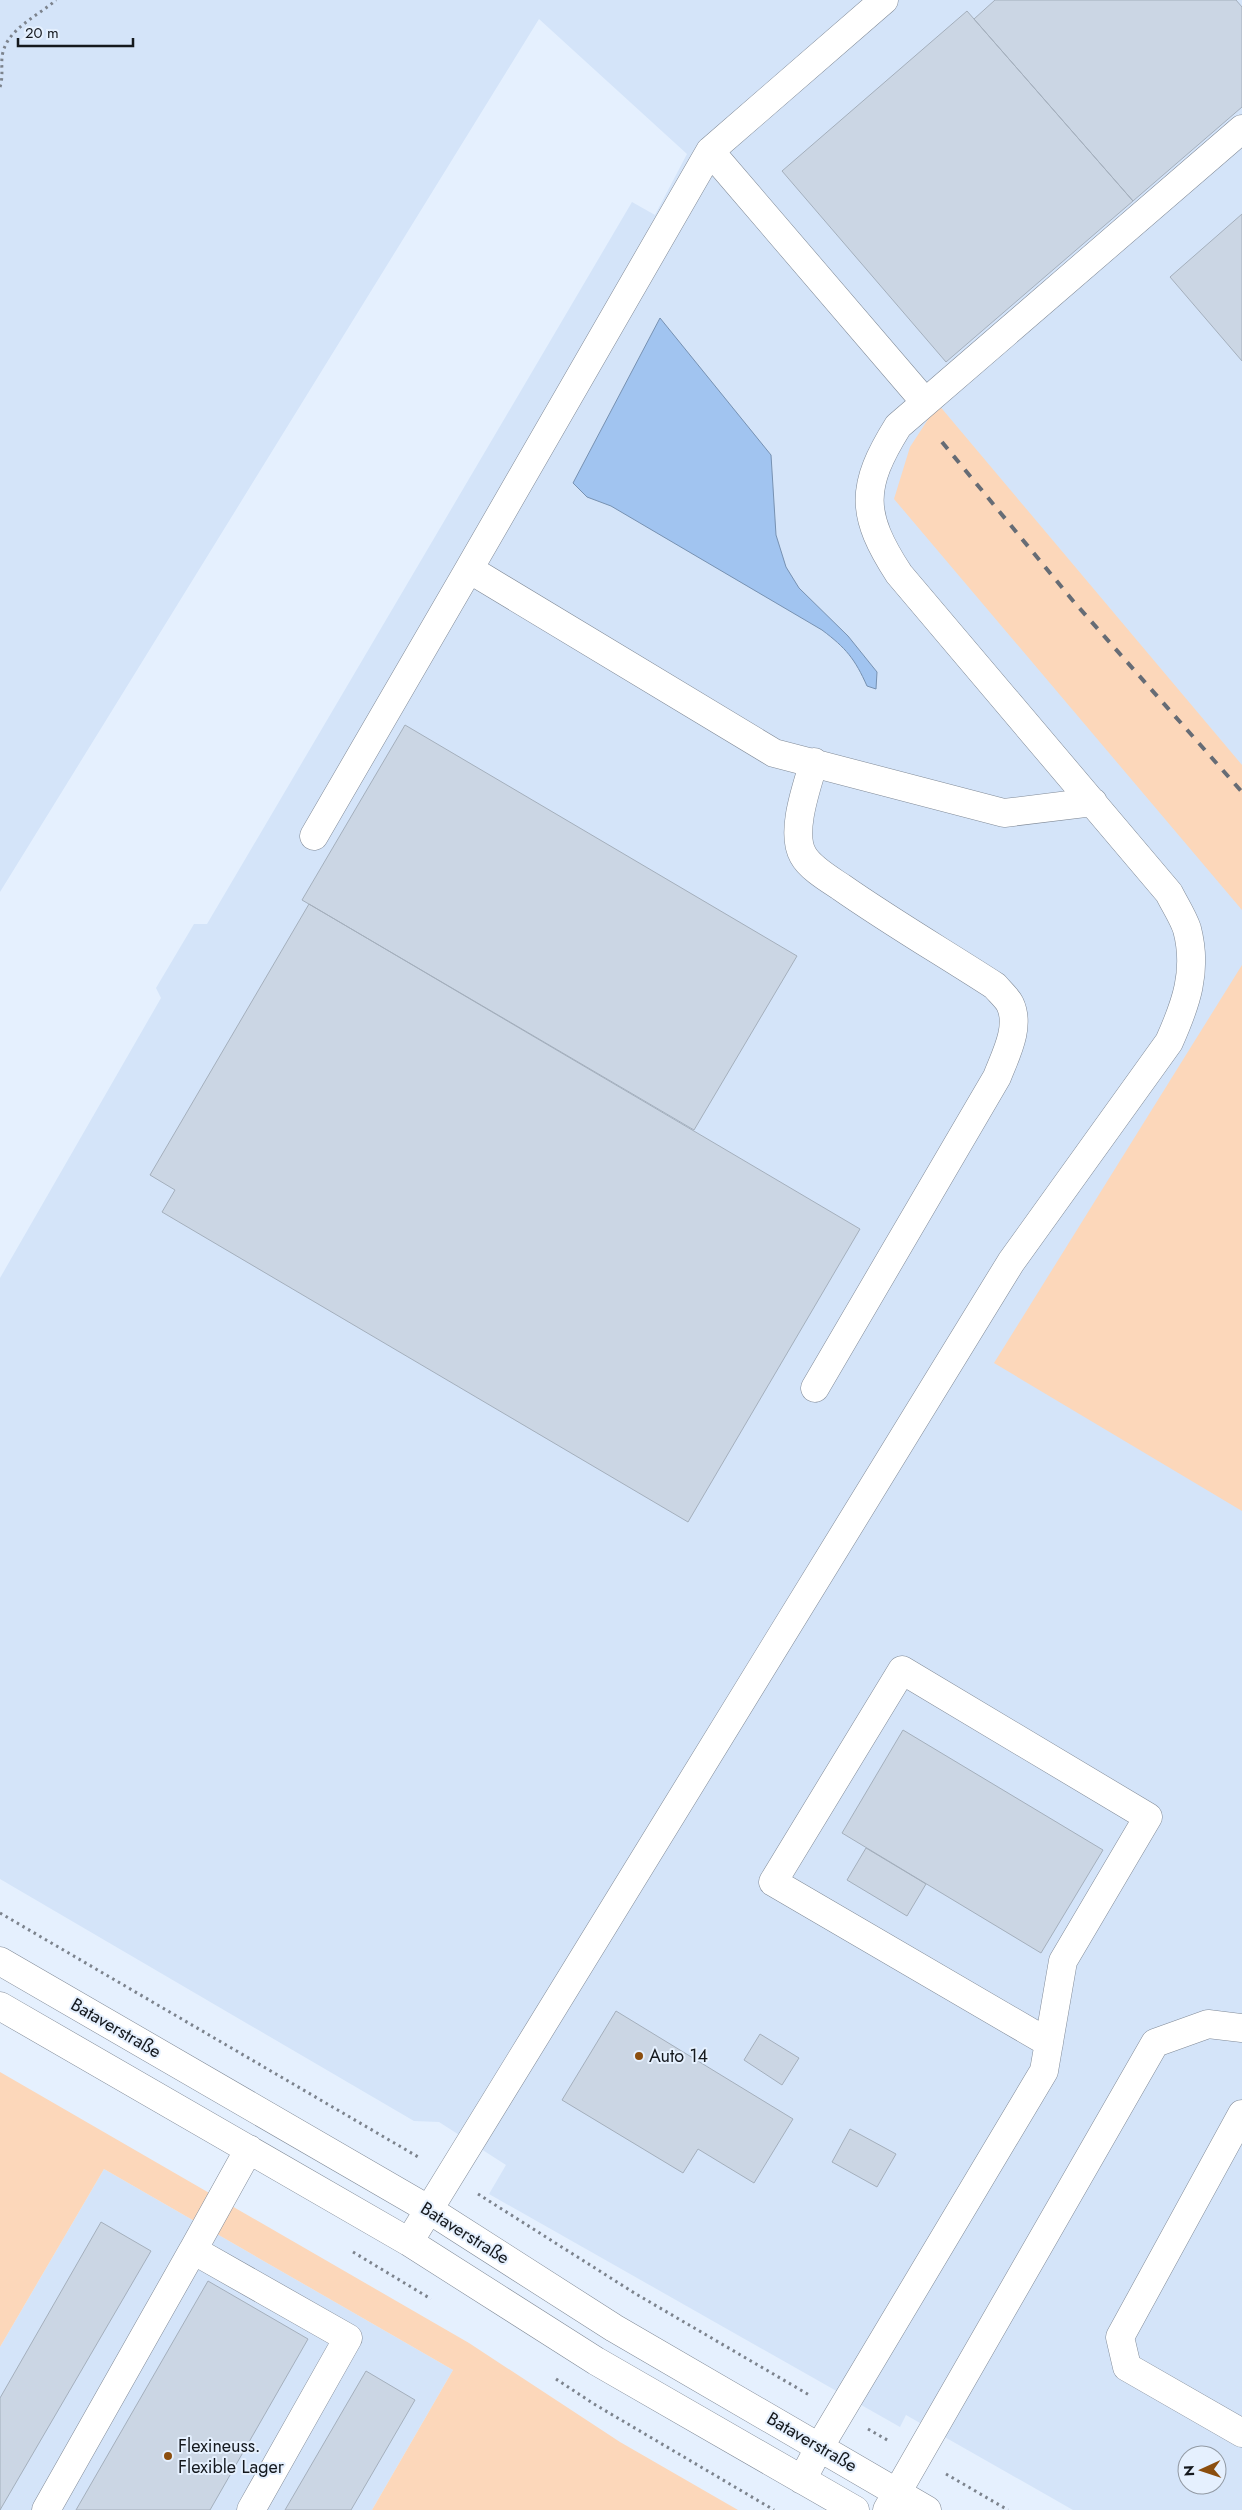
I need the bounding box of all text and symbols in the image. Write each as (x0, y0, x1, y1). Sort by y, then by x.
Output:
scale bar (18, 15, 132, 47)
text: 20 m (25, 22, 59, 44)
street label: Bataverstraße (66, 1992, 166, 2064)
place label: Auto 14 (649, 2043, 708, 2069)
marker: Auto 14 (633, 2050, 645, 2062)
street label: Bataverstraße (415, 2195, 515, 2271)
street label: Bataverstraße (762, 2406, 862, 2478)
place label: Flexineuss. Flexible Lager (178, 2433, 285, 2480)
north arrow (1177, 2445, 1227, 2495)
marker: Flexineuss. Flexible Lager (162, 2450, 174, 2462)
text: N (1179, 2465, 1199, 2477)

